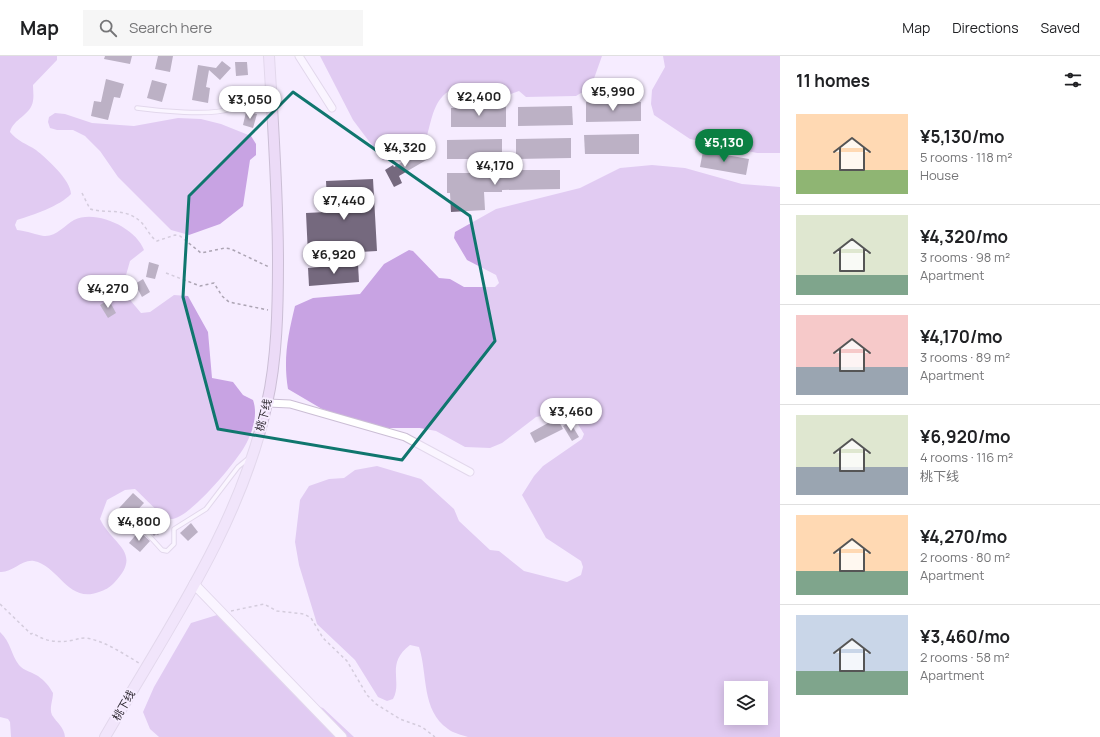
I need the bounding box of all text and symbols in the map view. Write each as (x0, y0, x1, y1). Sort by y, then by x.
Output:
search box (83, 10, 363, 46)
text: Map (20, 15, 59, 41)
icon: search (97, 17, 119, 39)
text: Search here (129, 17, 212, 38)
text: Map (902, 18, 930, 37)
text: Directions (952, 18, 1019, 37)
text: Saved (1041, 18, 1080, 37)
text: 11 homes (796, 69, 870, 92)
icon: filters (1062, 69, 1084, 91)
pin: ¥5,990 (580, 78, 646, 112)
text: ¥5,990 (591, 82, 635, 100)
pin: ¥2,400 (446, 83, 512, 117)
pin: ¥3,050 (217, 86, 283, 120)
text: ¥2,400 (457, 87, 501, 105)
text: ¥3,050 (228, 90, 272, 108)
text: ¥5,130/mo (920, 125, 1005, 148)
pin: ¥5,130 (691, 129, 757, 163)
icon: home (828, 130, 876, 178)
text: ¥5,130 (704, 133, 744, 151)
pin: ¥4,320 (372, 134, 438, 168)
text: ¥4,320 (384, 138, 426, 156)
text: 5 rooms · 118 m² (920, 148, 1013, 166)
pin: ¥4,170 (462, 152, 528, 186)
text: ¥4,170 (476, 156, 514, 174)
text: House (920, 166, 959, 184)
pin: ¥7,440 (311, 187, 377, 221)
text: ¥7,440 (323, 191, 365, 209)
text: ¥4,320/mo (920, 225, 1008, 248)
icon: home (828, 231, 876, 279)
pin: ¥6,920 (301, 241, 367, 275)
text: ¥6,920 (312, 245, 356, 263)
text: 3 rooms · 98 m² (920, 248, 1010, 266)
text: Apartment (920, 266, 984, 284)
pin: ¥4,270 (75, 275, 141, 309)
text: ¥4,270 (87, 279, 129, 297)
text: ¥4,170/mo (920, 325, 1003, 348)
icon: home (828, 331, 876, 379)
text: 3 rooms · 89 m² (920, 348, 1010, 366)
text: Apartment (920, 366, 984, 384)
street label: 桃下线 (251, 397, 275, 433)
pin: ¥3,460 (538, 398, 604, 432)
text: ¥3,460 (549, 402, 593, 420)
text: ¥6,920/mo (920, 425, 1011, 448)
icon: home (828, 431, 876, 479)
text: 4 rooms · 116 m² (920, 448, 1013, 466)
text: 桃下线 (920, 467, 959, 485)
pin: ¥4,800 (106, 508, 172, 542)
text: ¥4,800 (117, 512, 161, 530)
text: ¥4,270/mo (920, 525, 1007, 548)
icon: home (828, 531, 876, 579)
text: 2 rooms · 80 m² (920, 548, 1010, 566)
text: Apartment (920, 566, 984, 584)
text: ¥3,460/mo (920, 625, 1010, 648)
icon: home (828, 631, 876, 679)
text: 2 rooms · 58 m² (920, 648, 1010, 666)
text: Apartment (920, 666, 984, 684)
map controls (724, 681, 768, 725)
button: layers (724, 681, 768, 725)
street label: 桃下线 (108, 687, 138, 723)

